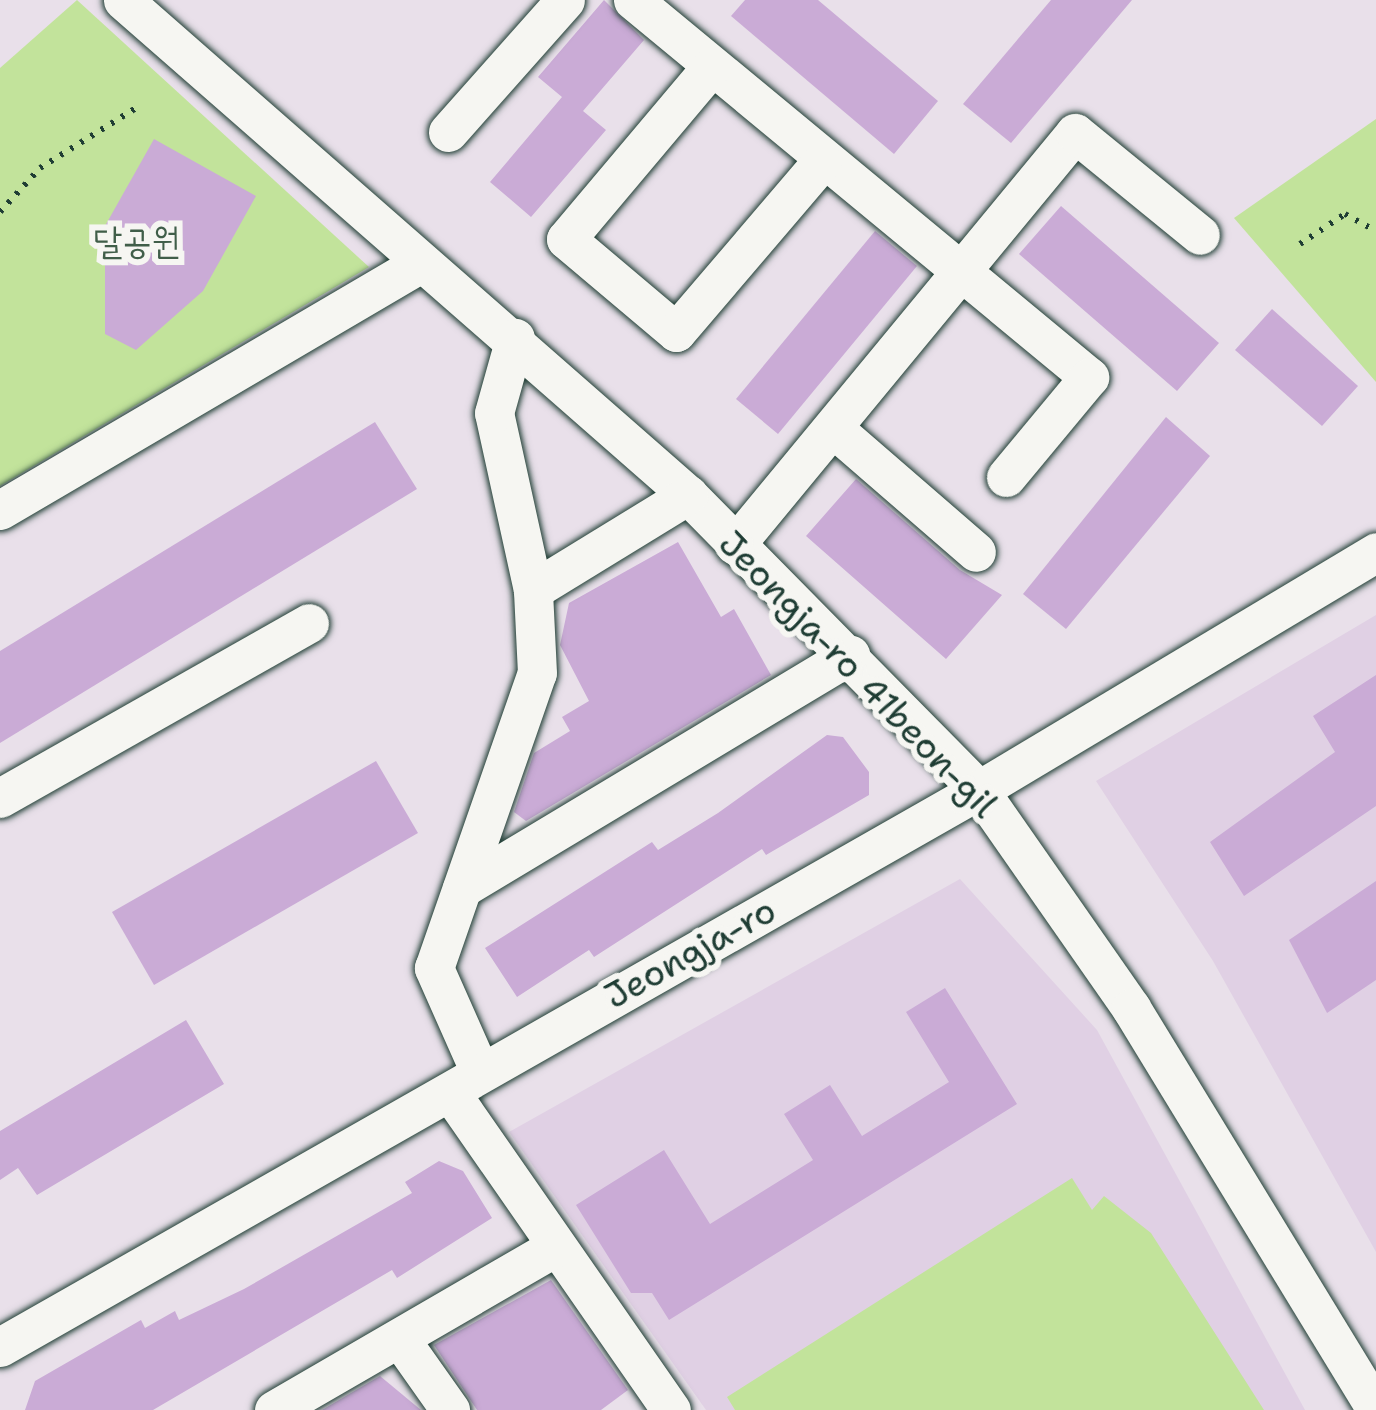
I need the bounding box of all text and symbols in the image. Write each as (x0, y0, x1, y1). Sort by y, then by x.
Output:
park label: 달공원 (94, 219, 180, 263)
street label: Jeongja-ro 41beon-gil (710, 522, 1006, 826)
street label: Jeongja-ro (597, 888, 783, 1018)

